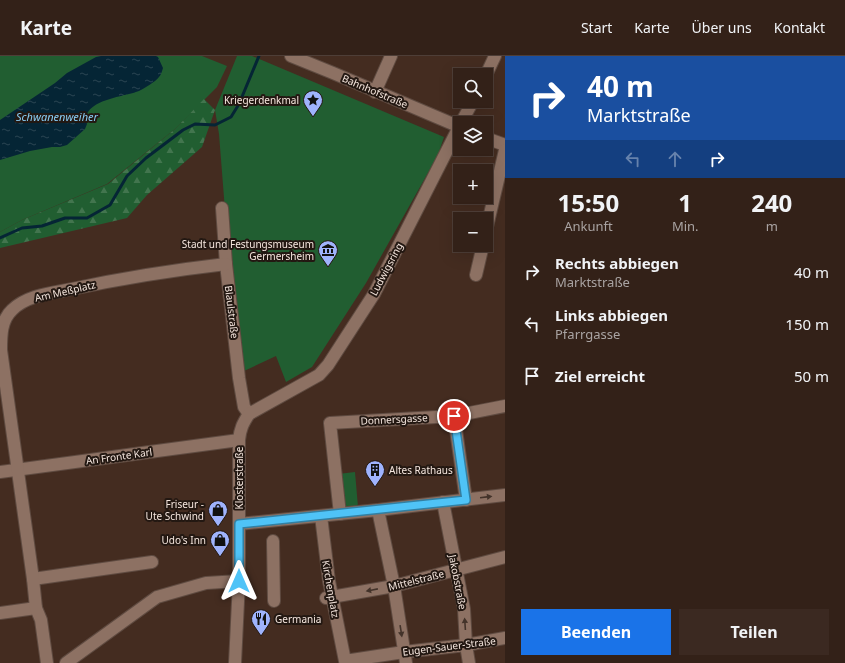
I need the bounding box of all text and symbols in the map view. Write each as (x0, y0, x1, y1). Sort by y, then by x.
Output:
text: Karte (20, 15, 72, 41)
text: Start (581, 18, 612, 37)
text: Karte (634, 18, 670, 37)
text: Über uns (692, 18, 752, 37)
text: Kontakt (774, 18, 825, 37)
text: 40 m (587, 67, 654, 105)
map controls (453, 68, 493, 252)
button: search (453, 68, 493, 108)
street label: Bahnhofstraße (340, 71, 410, 111)
icon: right (521, 72, 573, 124)
place icon: Kriegerdenkmal (302, 89, 324, 117)
place label: Kriegerdenkmal (224, 93, 299, 107)
text: Marktstraße (587, 103, 691, 127)
water label: Schwanenweiher (16, 109, 99, 124)
button: layers (453, 116, 493, 156)
icon: left (622, 148, 644, 170)
icon: ahead (664, 148, 686, 170)
icon: right (706, 148, 728, 170)
button: + (453, 164, 493, 204)
text: 15:50 (558, 186, 619, 219)
text: 1 (678, 186, 692, 219)
text: 240 (751, 186, 792, 219)
button: − (453, 212, 493, 252)
text: Ankunft (564, 217, 613, 235)
text: Min. (672, 217, 699, 235)
text: m (766, 217, 778, 235)
place label: Stadt und Festungsmuseum Germersheim (182, 237, 314, 263)
museum icon: Stadt und Festungsmuseum Germersheim (317, 239, 339, 267)
street label: Ludwigsring (366, 240, 406, 298)
text: Rechts abbiegen (555, 253, 679, 273)
icon: right (521, 261, 543, 283)
text: 40 m (794, 262, 829, 282)
text: Marktstraße (555, 273, 630, 291)
street label: Am Meßplatz (33, 277, 97, 305)
street label: Blaulstraße (222, 285, 242, 340)
text: Links abbiegen (555, 305, 668, 325)
icon: left (521, 313, 543, 335)
text: 150 m (785, 314, 829, 334)
text: Pfarrgasse (555, 325, 620, 343)
icon: arrive (521, 365, 543, 387)
text: Ziel erreicht (555, 366, 645, 386)
text: 50 m (794, 366, 829, 386)
pin (437, 399, 471, 433)
icon: arrive (443, 405, 465, 427)
street label: Donnersgasse (360, 410, 428, 428)
street label: An Fronte Karl (85, 444, 153, 468)
street label: Klosterstraße (232, 446, 246, 509)
building icon: Altes Rathaus (364, 459, 386, 487)
place label: Altes Rathaus (389, 463, 453, 477)
one-way arrow (480, 494, 492, 501)
place label: Friseur - Ute Schwind (146, 497, 204, 523)
shop icon: Friseur - Ute Schwind (207, 499, 229, 527)
shop icon: Udo's Inn (209, 529, 231, 557)
place label: Udo's Inn (162, 533, 206, 547)
street label: Jakobstraße (446, 552, 470, 611)
street label: Kirchenplatz (319, 559, 343, 619)
position arrow (218, 560, 260, 602)
street label: Mittelstraße (387, 566, 446, 594)
one-way arrow (366, 587, 378, 593)
restaurant icon: Germania (250, 608, 272, 636)
button: Beenden (521, 609, 671, 655)
button: Teilen (679, 609, 829, 655)
place label: Germania (275, 612, 321, 626)
one-way arrow (461, 618, 468, 630)
one-way arrow (398, 625, 404, 637)
street label: Eugen-Sauer-Straße (402, 633, 497, 659)

